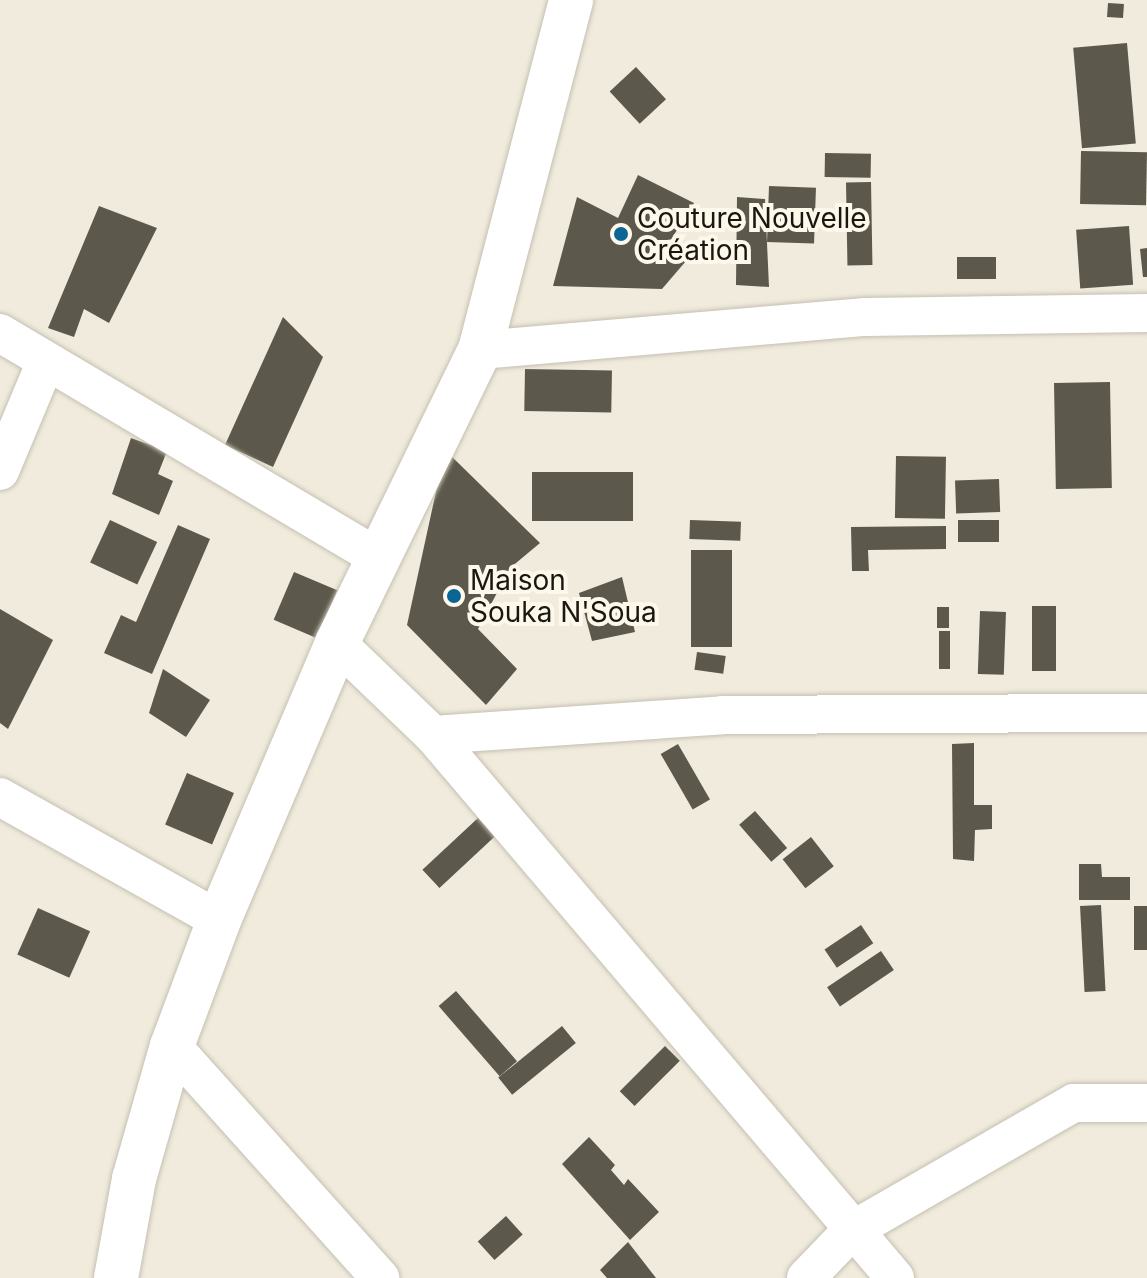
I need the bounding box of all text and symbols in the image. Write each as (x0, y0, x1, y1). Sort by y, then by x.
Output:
place label: Couture Nouvelle Création (637, 201, 867, 267)
marker: Couture Nouvelle Création (612, 225, 630, 243)
place label: Maison Souka N'Soua (470, 563, 657, 629)
marker: Maison Souka N'Soua (445, 587, 463, 605)

